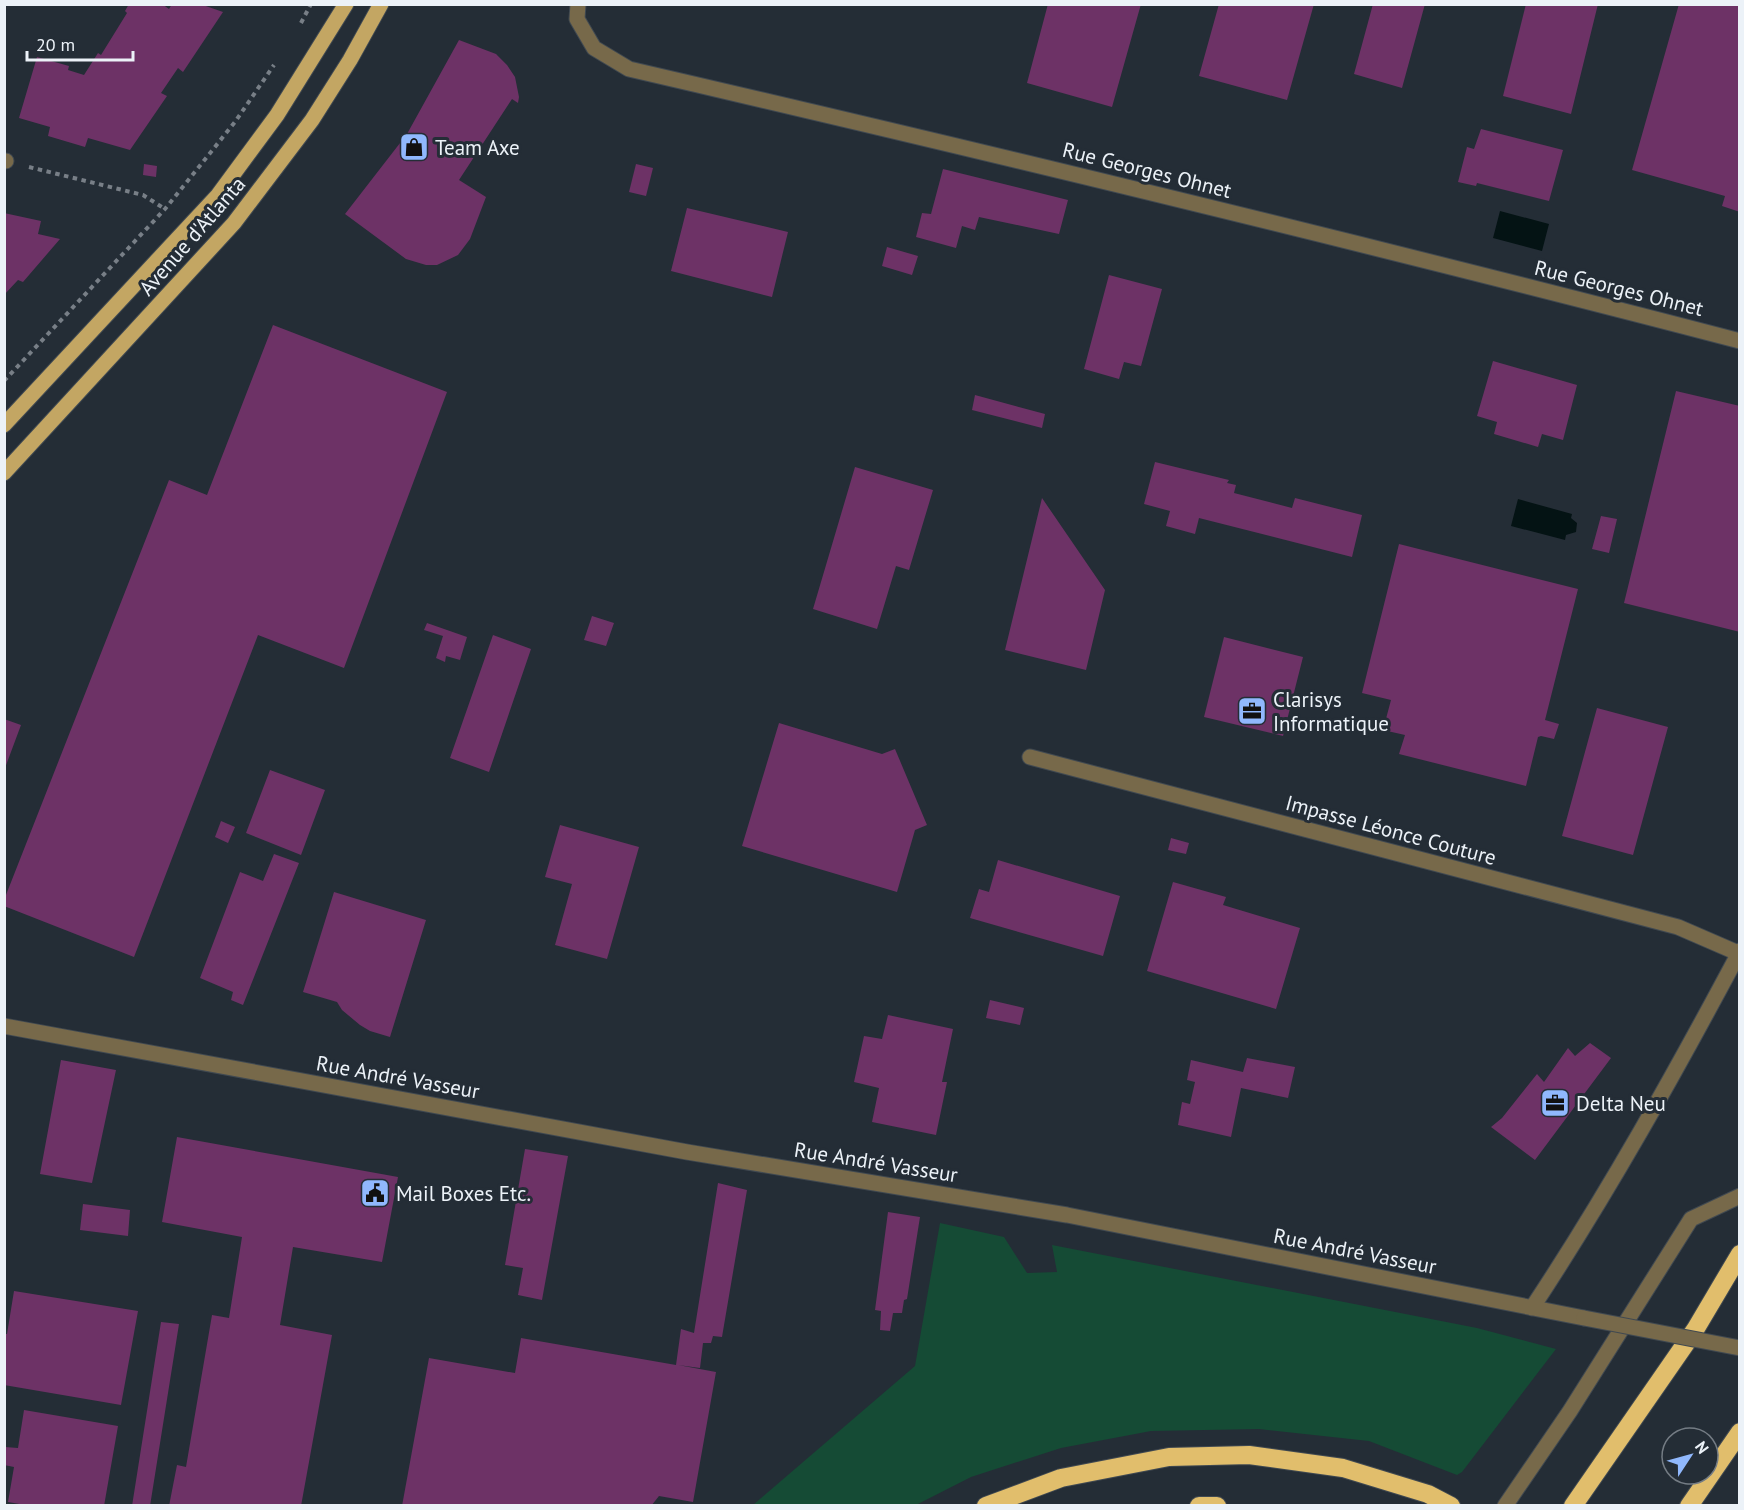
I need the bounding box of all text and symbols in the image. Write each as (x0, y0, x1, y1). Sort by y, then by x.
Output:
scale bar (27, 24, 134, 62)
text: 20 m (36, 33, 75, 56)
shop icon: Team Axe (398, 131, 430, 163)
place label: Team Axe (435, 134, 520, 161)
street label: Rue Georges Ohnet (1060, 136, 1234, 204)
street label: Avenue d'Atlanta (133, 171, 251, 301)
street label: Rue Georges Ohnet (1532, 254, 1706, 322)
place label: Clarisys Informatique (1273, 686, 1389, 737)
office icon: Clarisys Informatique (1236, 695, 1268, 727)
street label: Impasse Léonce Couture (1283, 789, 1499, 871)
street label: Rue André Vasseur (314, 1049, 482, 1105)
office icon: Delta Neu (1539, 1087, 1571, 1119)
place label: Delta Neu (1576, 1090, 1666, 1117)
street label: Rue André Vasseur (792, 1136, 960, 1188)
public building icon: Mail Boxes Etc. (359, 1177, 391, 1209)
place label: Mail Boxes Etc. (396, 1180, 531, 1207)
street label: Rue André Vasseur (1271, 1222, 1439, 1280)
north arrow (1660, 1426, 1720, 1486)
text: N (1691, 1437, 1713, 1457)

